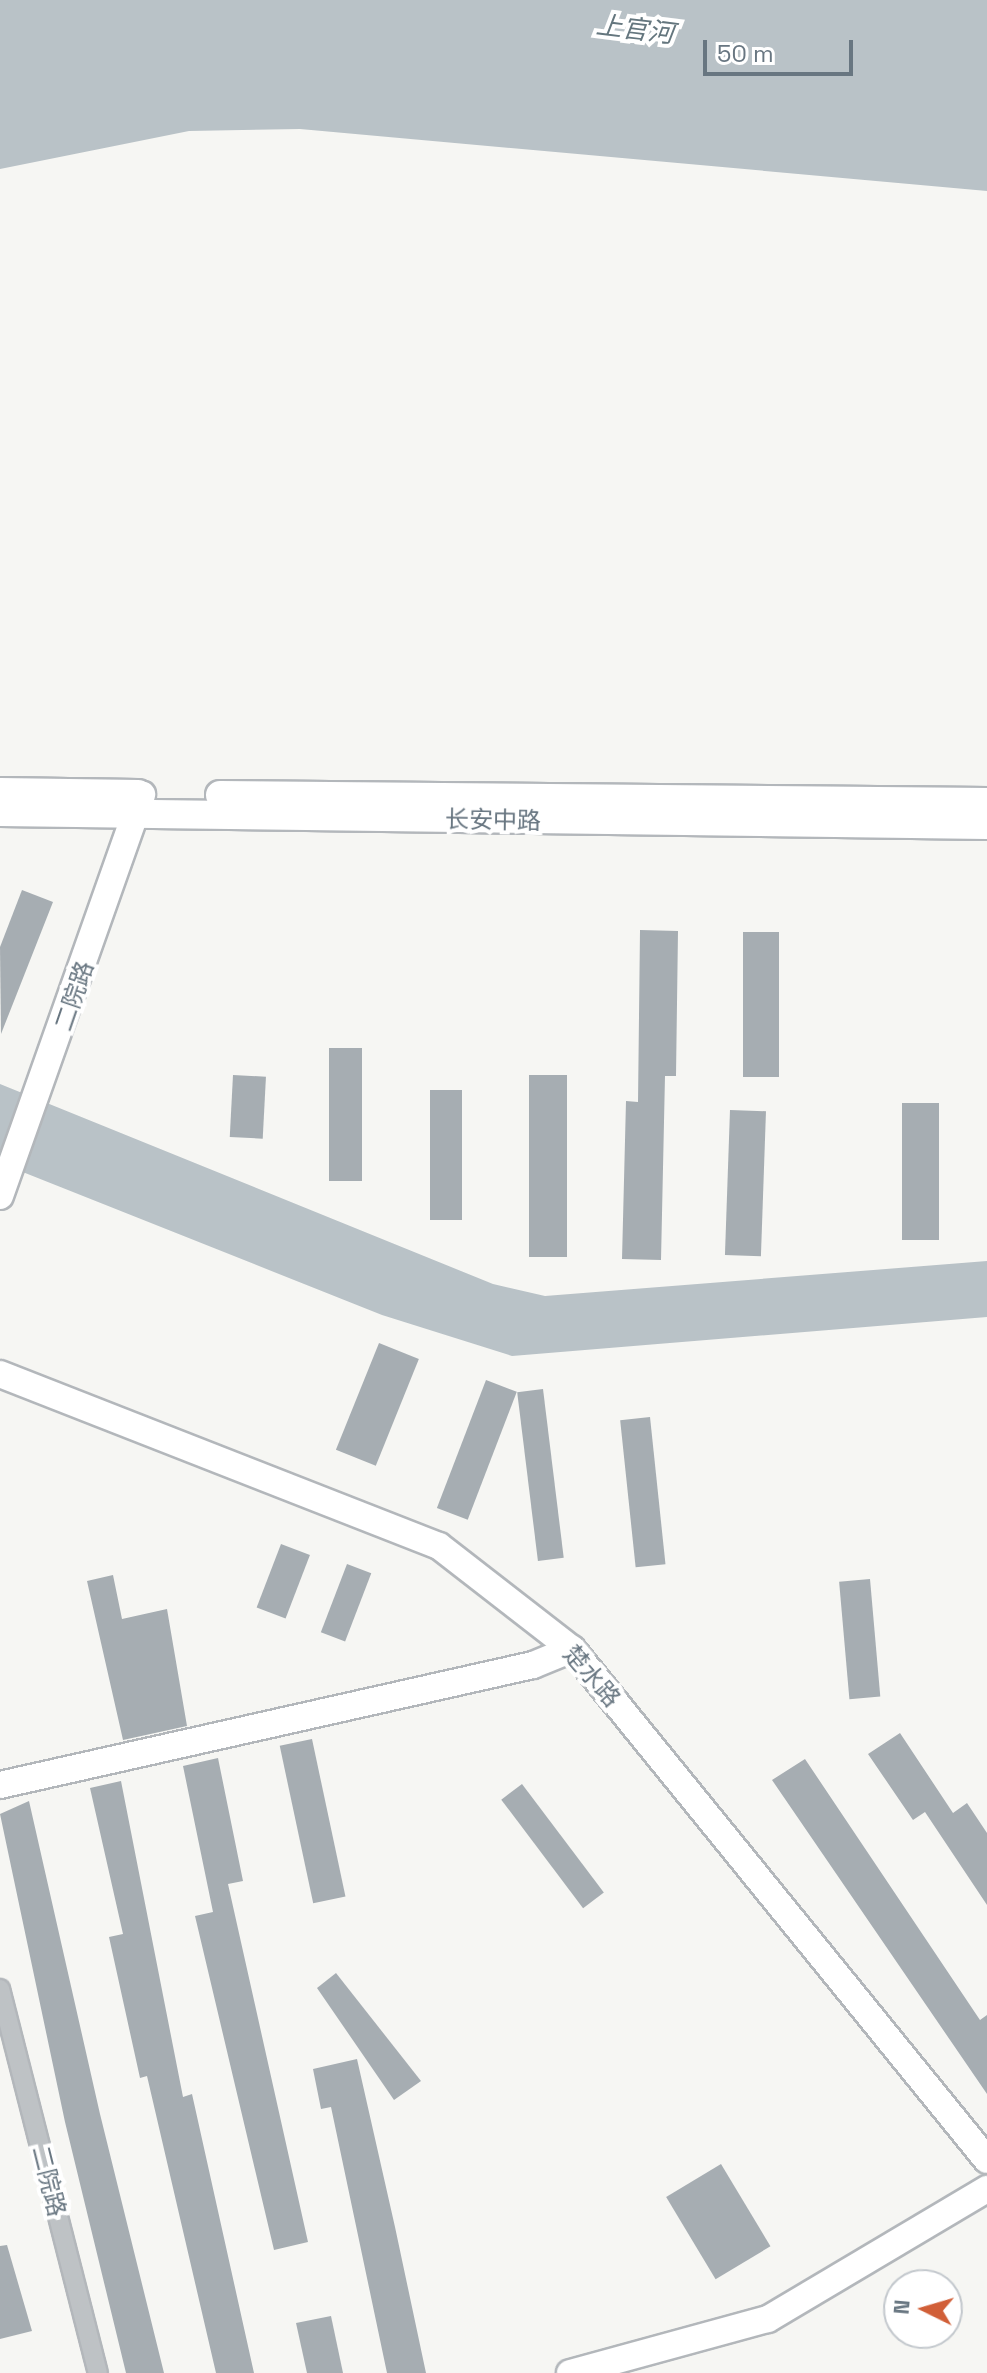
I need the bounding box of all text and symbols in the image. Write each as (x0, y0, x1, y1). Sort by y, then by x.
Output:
water label: 上官河 (594, 10, 676, 50)
scale bar (707, 24, 857, 74)
text: 50 m (717, 38, 774, 69)
street label: 长安中路 (445, 805, 541, 835)
street label: 二院路 (49, 957, 99, 1035)
street label: 楚水路 (558, 1639, 626, 1713)
street label: 二院路 (26, 2143, 72, 2219)
north arrow (883, 2269, 963, 2349)
text: N (886, 2299, 916, 2316)

